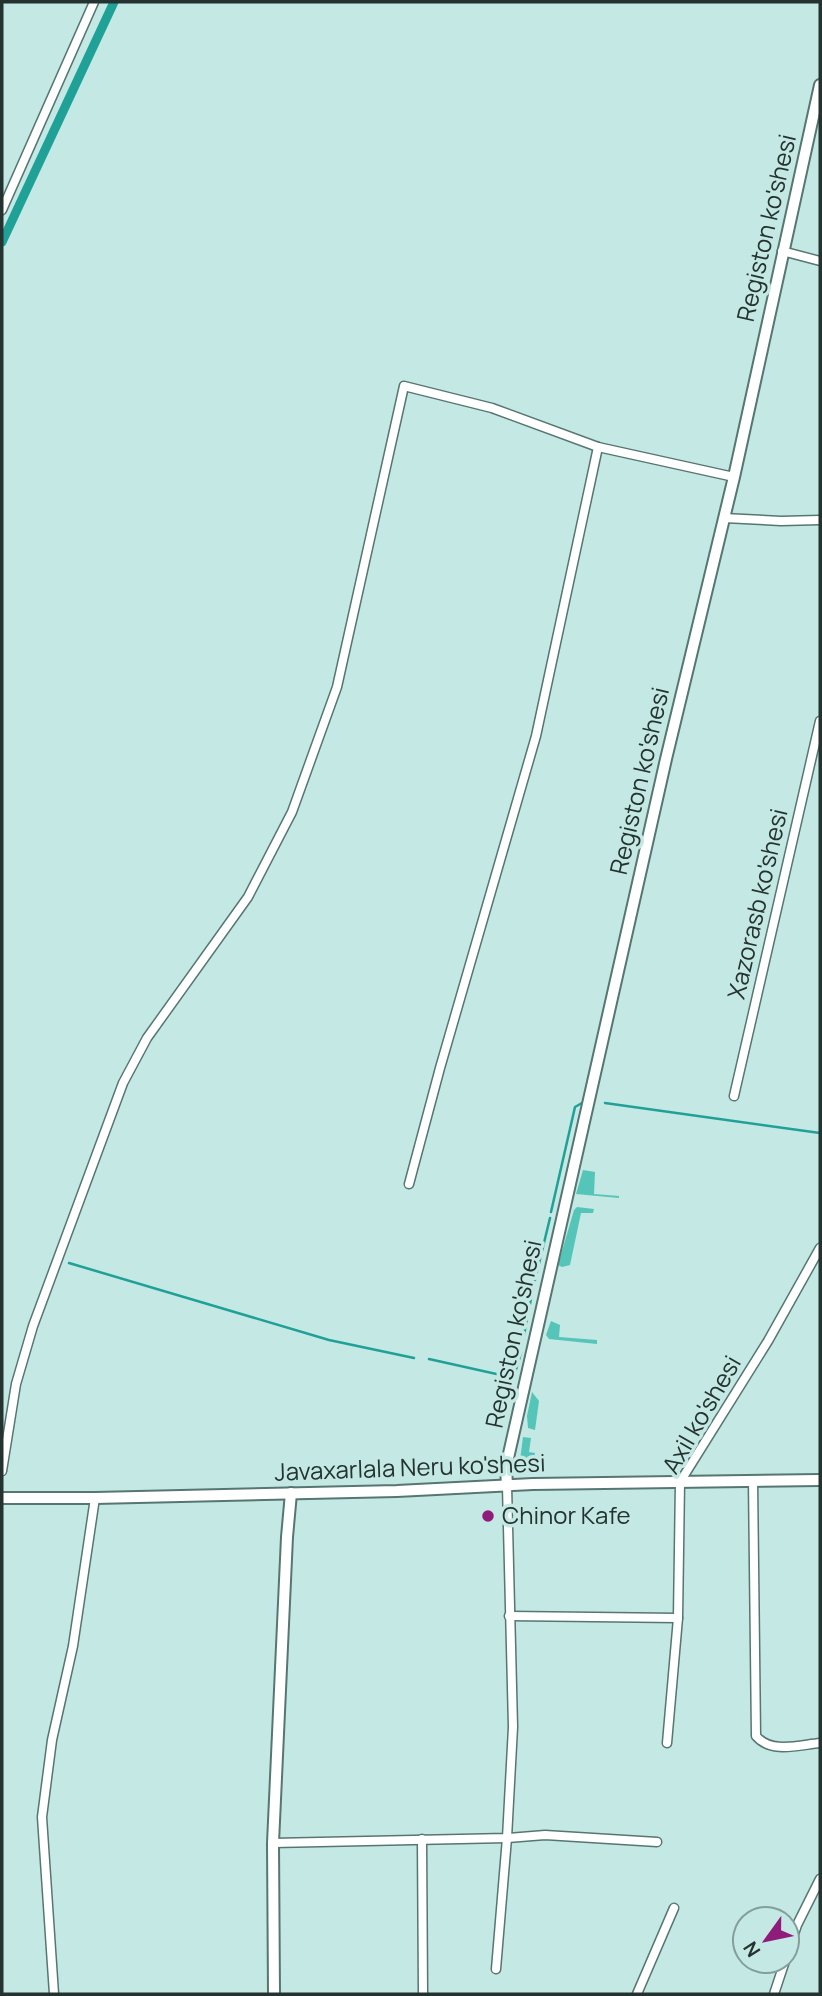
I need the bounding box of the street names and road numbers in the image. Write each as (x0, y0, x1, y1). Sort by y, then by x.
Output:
street label: Registon ko'shesi (728, 131, 803, 325)
street label: Registon ko'shesi (601, 684, 676, 878)
street label: Xazorasb ko'shesi (719, 805, 794, 1002)
street label: Registon ko'shesi (476, 1237, 549, 1431)
street label: Axil ko'shesi (654, 1349, 748, 1479)
street label: Javaxarlala Neru ko'shesi (274, 1445, 546, 1488)

